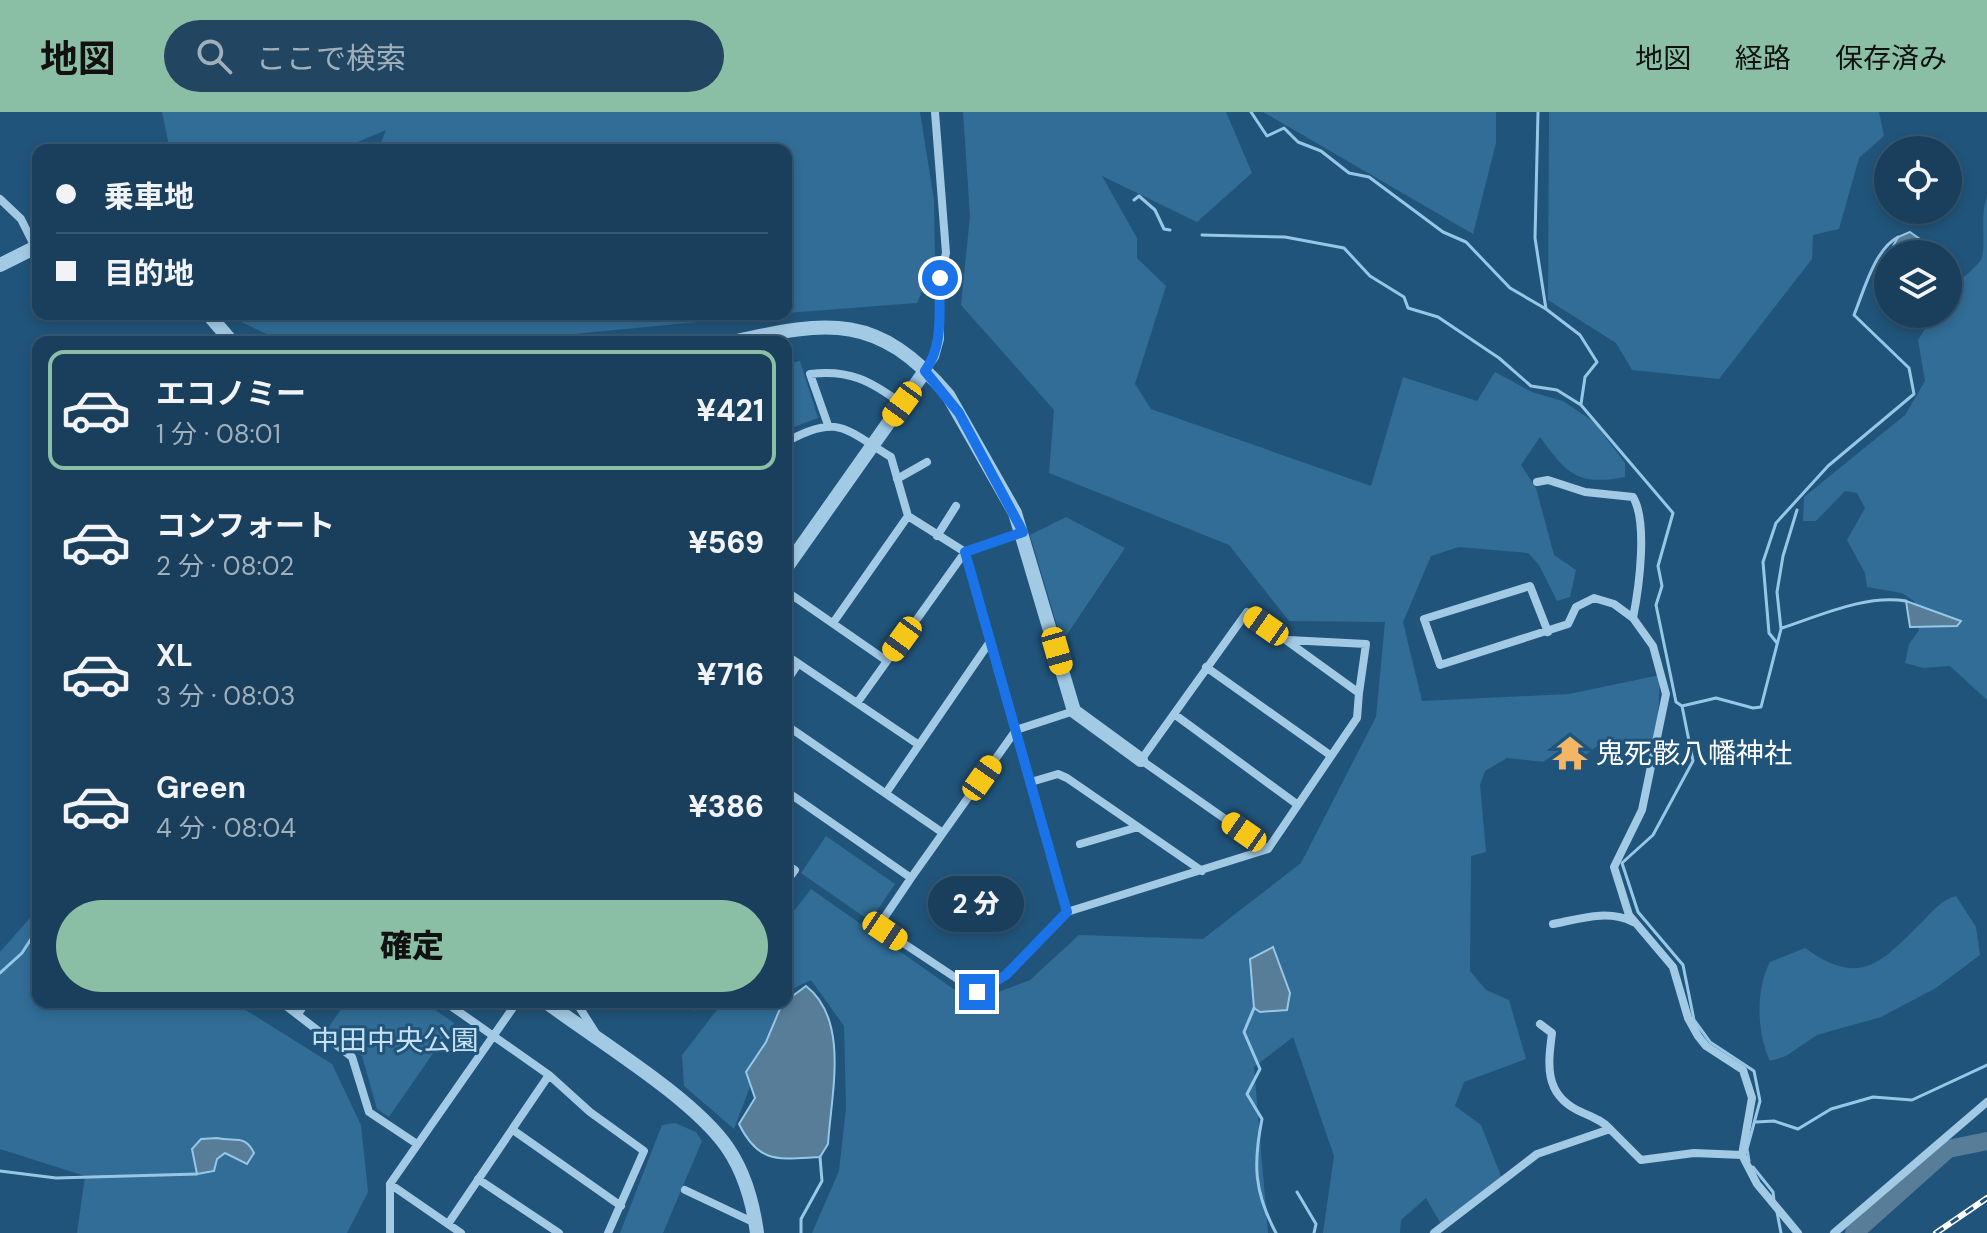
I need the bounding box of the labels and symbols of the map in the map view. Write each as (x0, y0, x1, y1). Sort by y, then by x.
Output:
route start (922, 260, 958, 296)
car (878, 378, 926, 430)
car (1239, 602, 1293, 650)
car (878, 613, 926, 665)
car (1039, 625, 1075, 677)
temple icon: 鬼死骸八幡神社 (1551, 734, 1589, 772)
place label: 鬼死骸八幡神社 (1596, 735, 1792, 772)
car (958, 751, 1006, 805)
car (1217, 808, 1271, 856)
callout: 2 分 (929, 876, 1025, 932)
car (858, 908, 912, 954)
route end (959, 974, 995, 1010)
park label: 中田中央公園 (311, 1022, 479, 1059)

